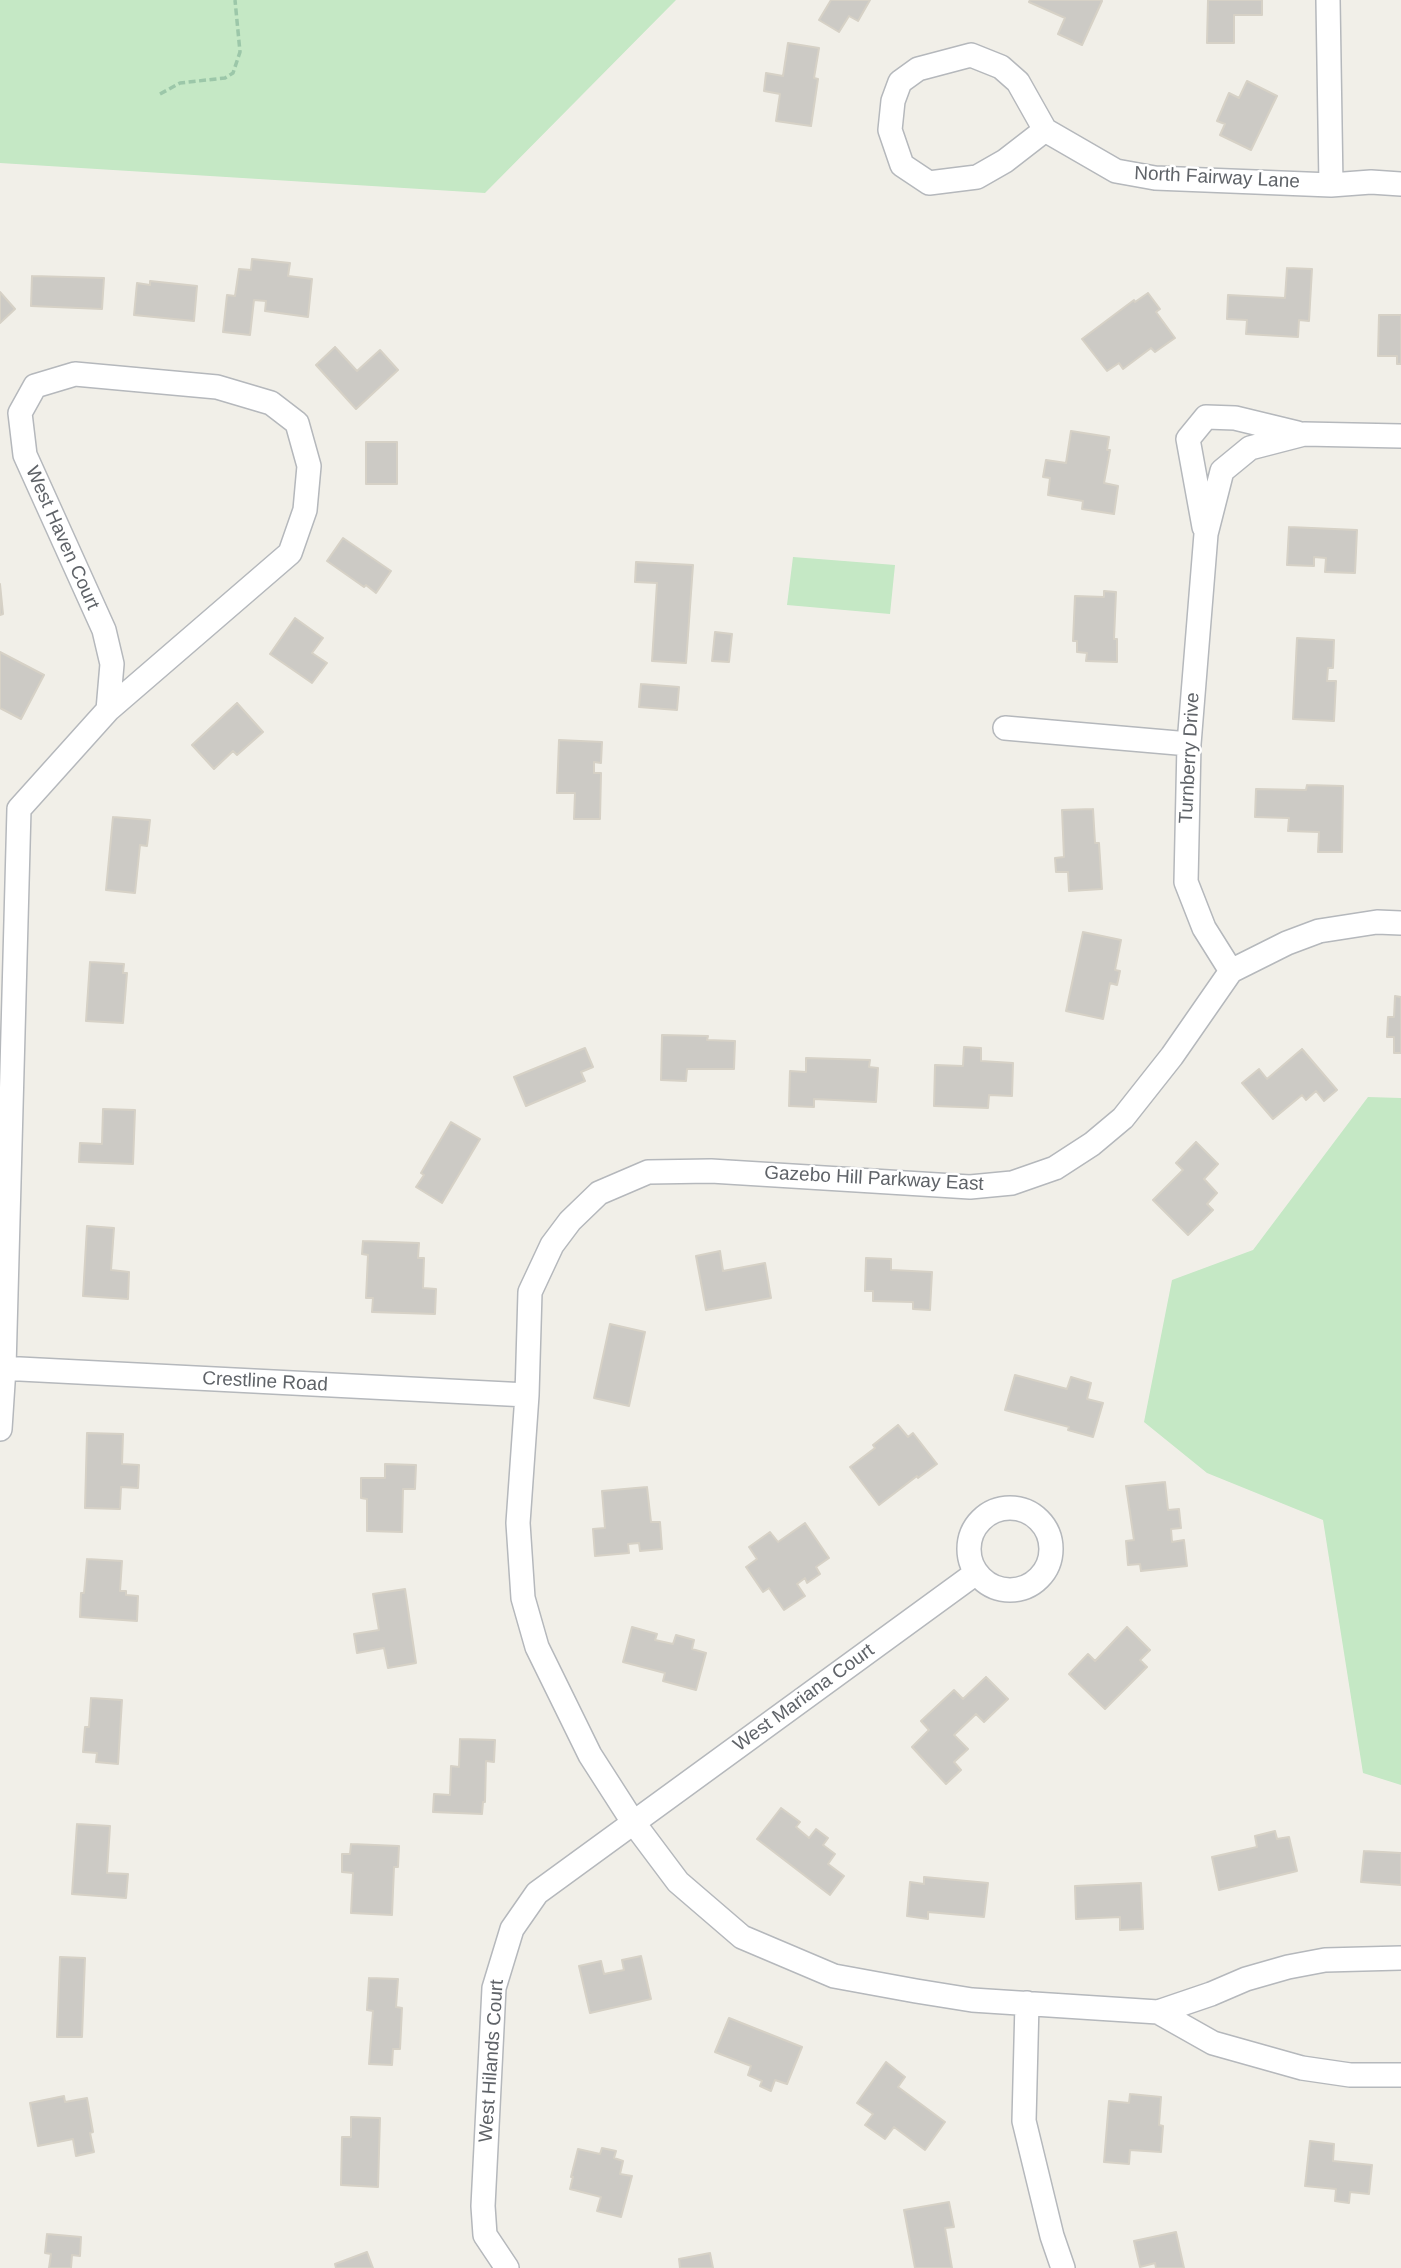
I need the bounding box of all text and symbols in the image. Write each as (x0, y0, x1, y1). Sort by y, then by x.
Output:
street label: North Fairway Lane (1134, 162, 1300, 194)
street label: West Haven Court (20, 463, 104, 613)
street label: Turnberry Drive (1175, 692, 1205, 824)
street label: Gazebo Hill Parkway East (764, 1162, 984, 1196)
street label: Crestline Road (202, 1367, 328, 1397)
street label: West Mariana Court (729, 1639, 879, 1757)
street label: West Hilands Court (475, 1979, 509, 2143)

